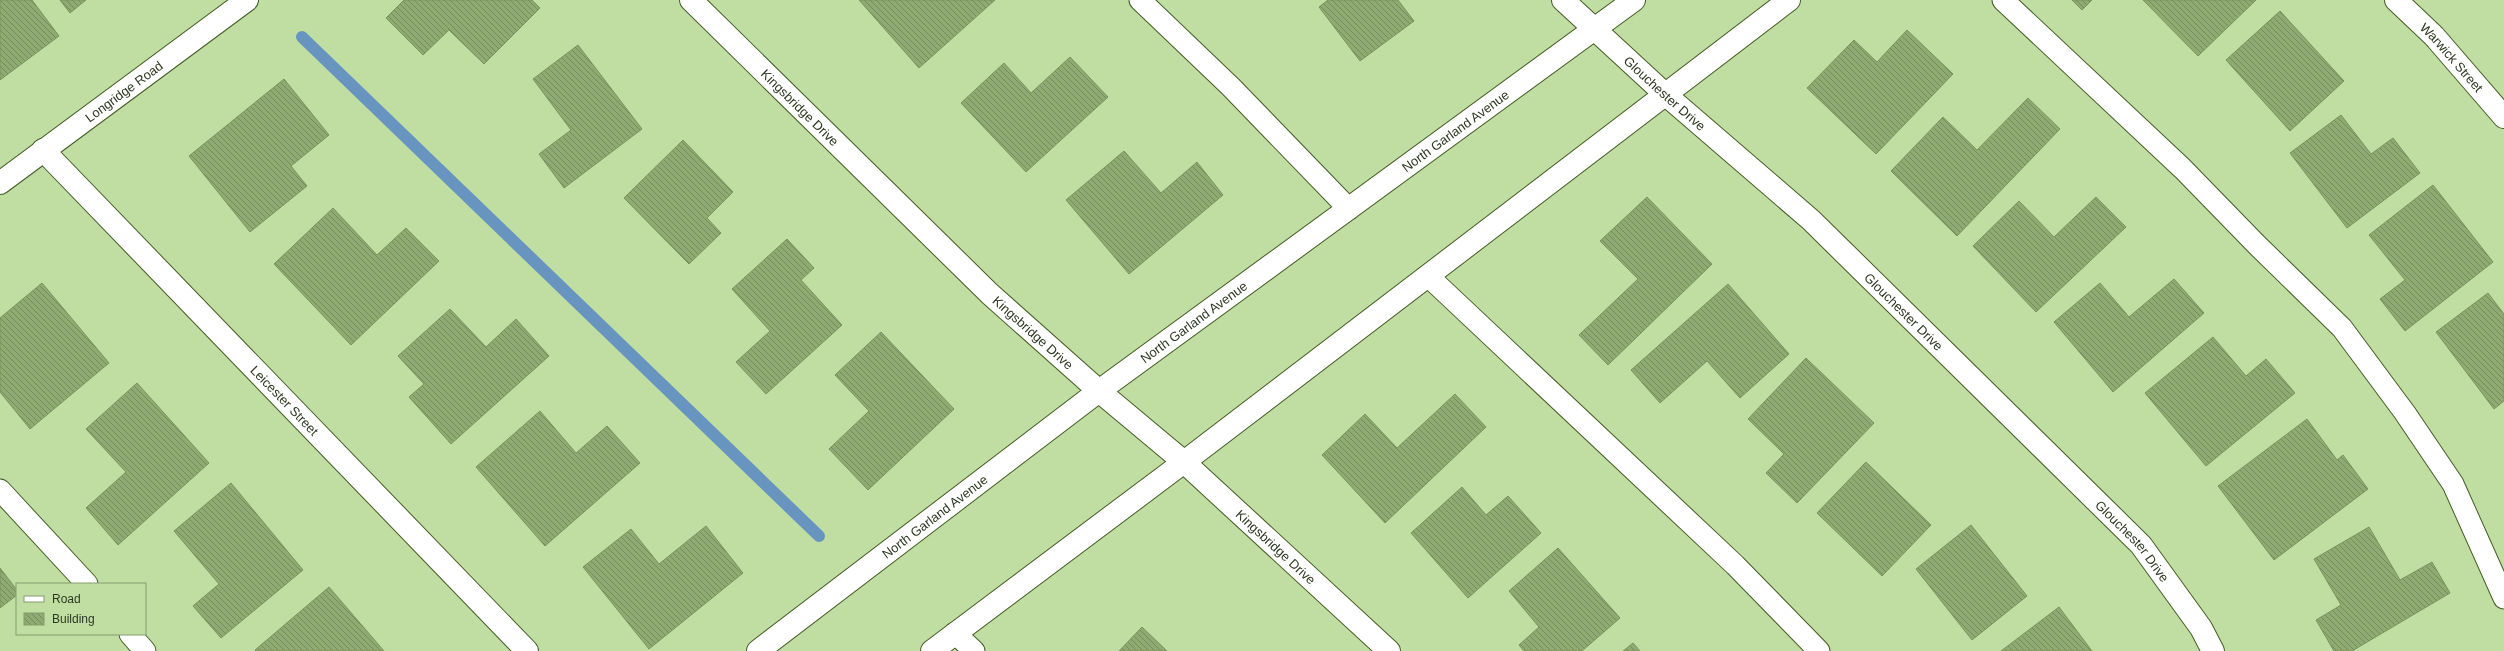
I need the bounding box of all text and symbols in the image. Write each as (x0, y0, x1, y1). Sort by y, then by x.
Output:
street label: Warwick Street (2417, 20, 2486, 95)
street label: Glouchester Drive (1621, 53, 1708, 134)
street label: Longridge Road (82, 58, 166, 125)
street label: Kingsbridge Drive (758, 66, 842, 149)
street label: North Garland Avenue (1399, 87, 1512, 175)
street label: Glouchester Drive (1861, 270, 1946, 354)
street label: North Garland Avenue (1138, 278, 1250, 366)
street label: Kingsbridge Drive (989, 293, 1076, 372)
street label: Leicester Street (247, 363, 322, 439)
street label: North Garland Avenue (879, 472, 990, 562)
street label: Glouchester Drive (2092, 497, 2172, 585)
street label: Kingsbridge Drive (1233, 507, 1318, 587)
legend (16, 583, 146, 635)
text: Road (52, 592, 81, 606)
text: Building (52, 612, 95, 626)

